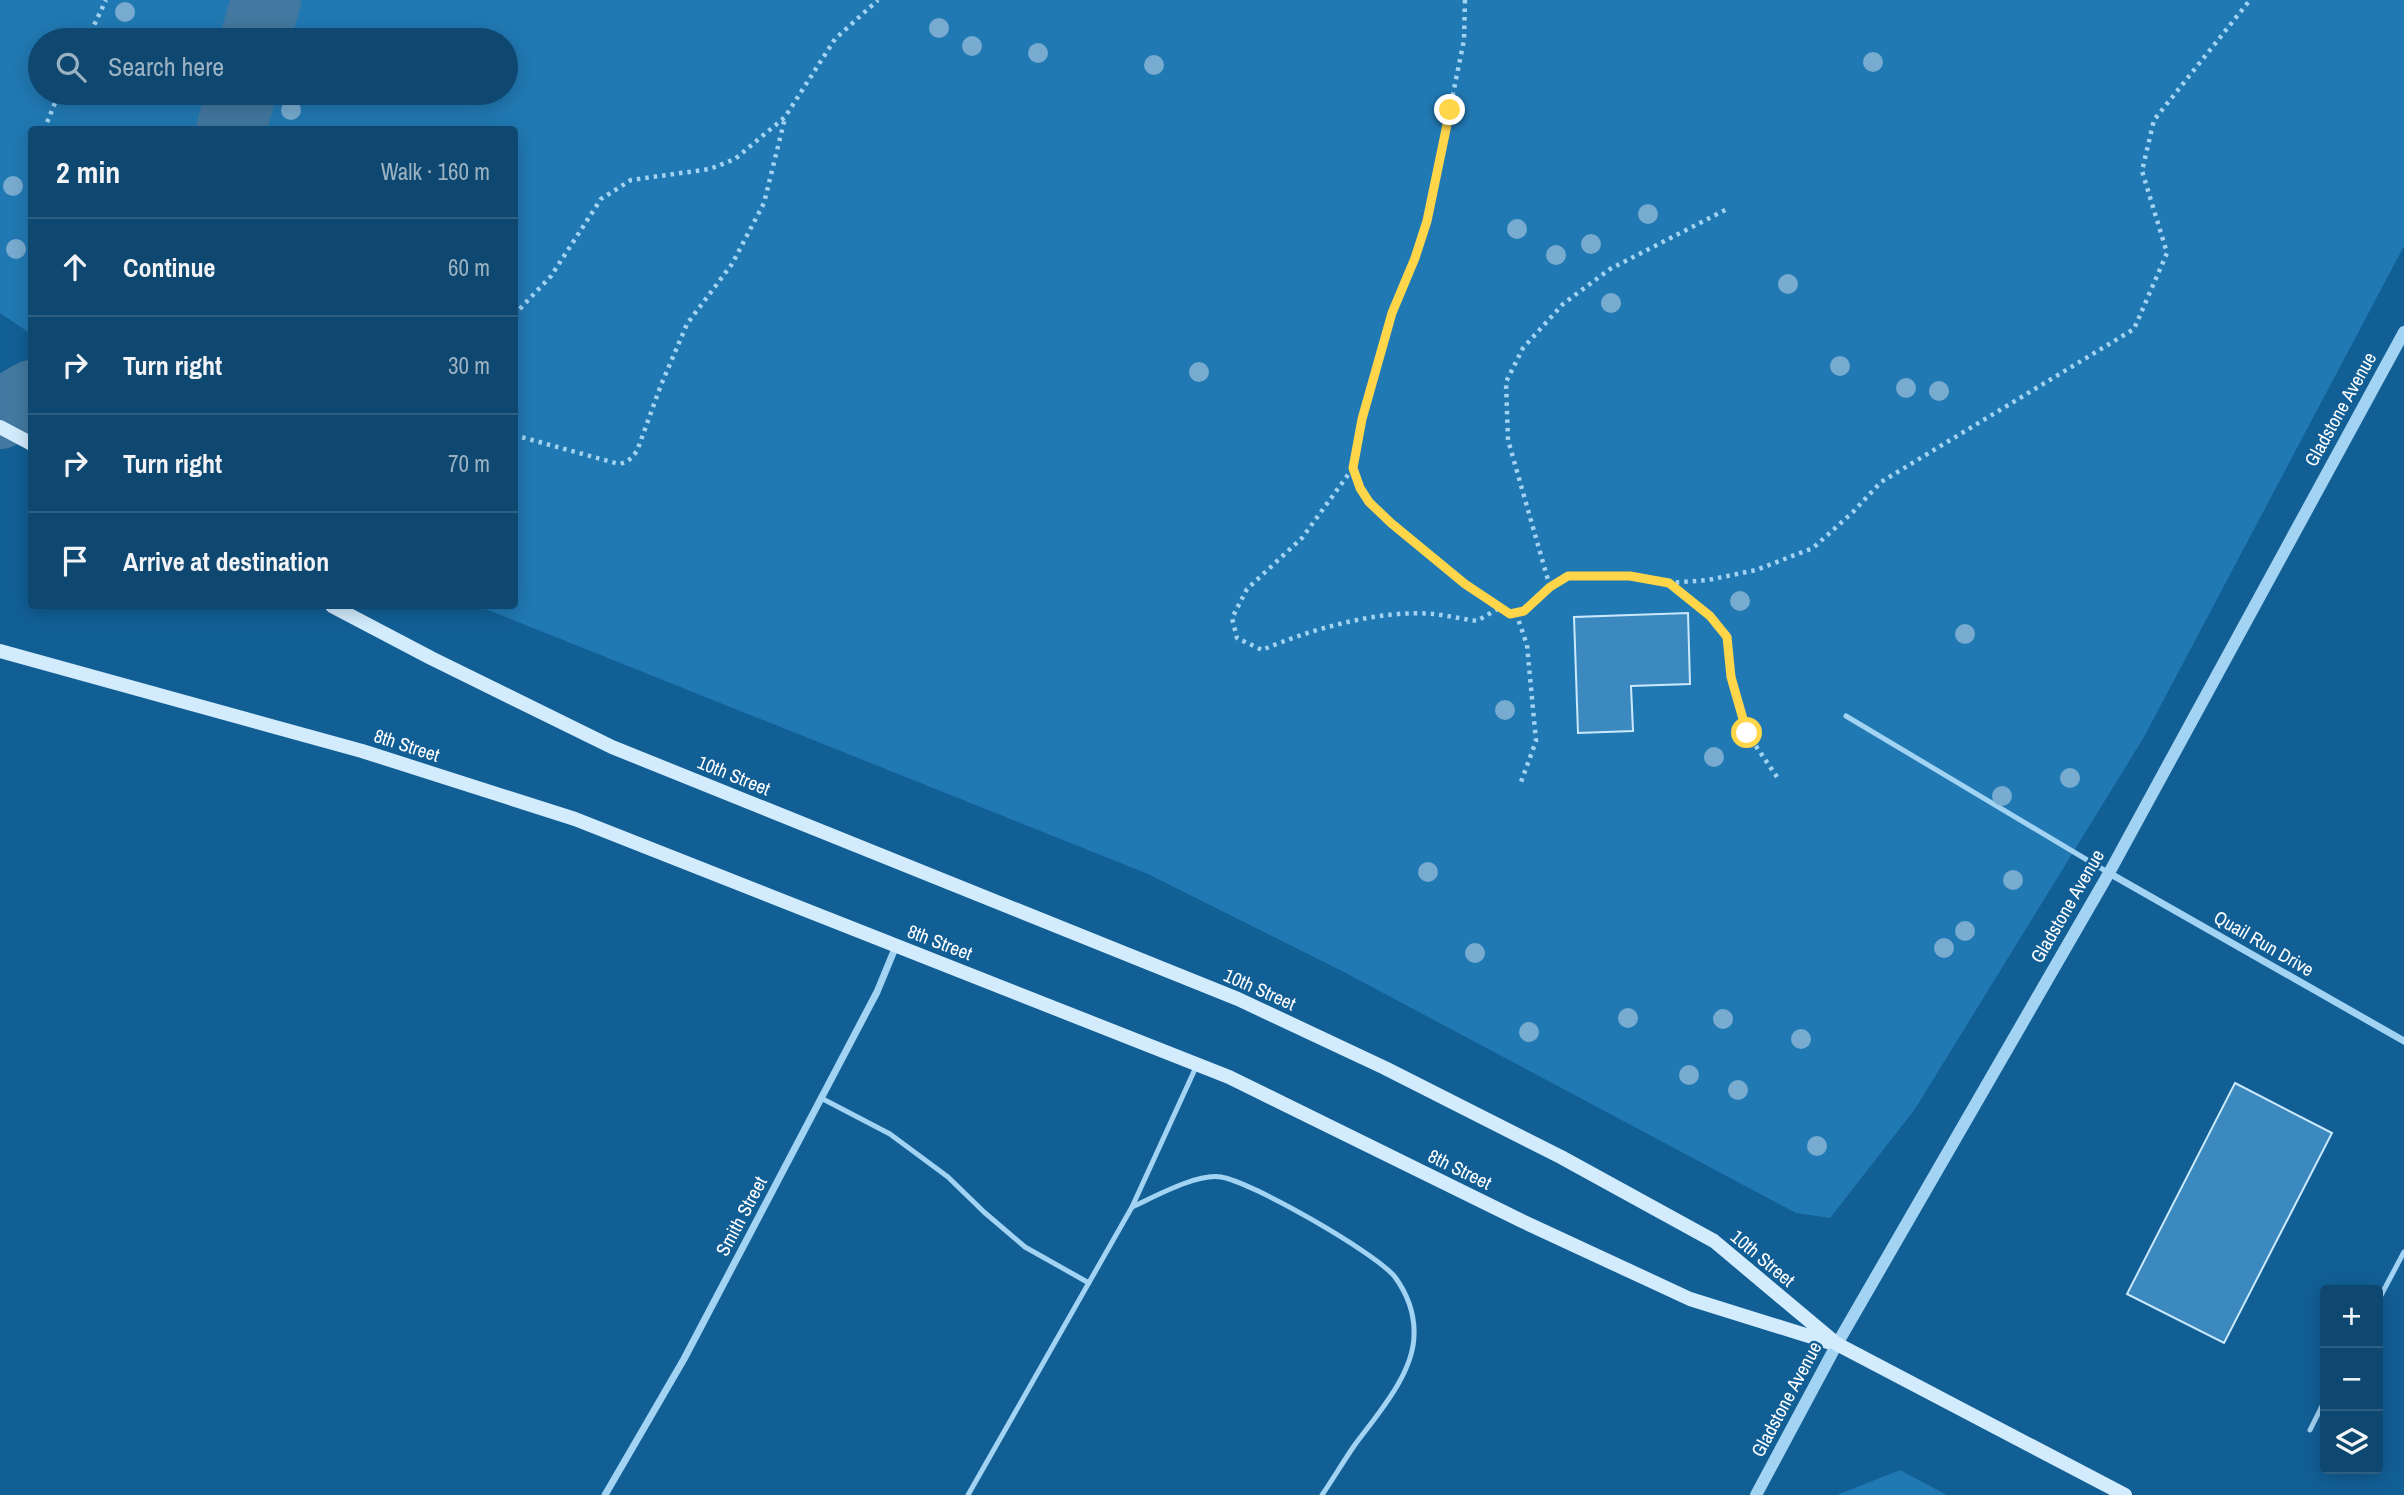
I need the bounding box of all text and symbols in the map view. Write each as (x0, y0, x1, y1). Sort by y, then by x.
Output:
search box (28, 28, 518, 105)
icon: search (52, 48, 90, 86)
text: Search here (108, 49, 224, 84)
route end (1434, 94, 1465, 125)
text: 2 min (56, 152, 120, 192)
text: Walk · 160 m (381, 156, 490, 187)
icon: ahead (56, 248, 94, 286)
text: Continue (123, 250, 215, 285)
text: 60 m (448, 252, 490, 283)
icon: right (56, 346, 94, 384)
street label: Gladstone Avenue (2298, 347, 2382, 471)
text: Turn right (123, 348, 222, 383)
text: 30 m (448, 350, 490, 381)
icon: right (56, 444, 94, 482)
text: Turn right (123, 446, 222, 481)
text: 70 m (448, 448, 490, 479)
icon: arrive (56, 542, 94, 580)
text: Arrive at destination (123, 544, 329, 579)
route start (1731, 717, 1762, 748)
street label: 8th Street (371, 722, 444, 768)
street label: 10th Street (694, 749, 775, 802)
street label: Gladstone Avenue (2024, 844, 2110, 968)
street label: Quail Run Drive (2209, 904, 2319, 982)
street label: 8th Street (904, 918, 977, 966)
street label: 10th Street (1220, 962, 1301, 1017)
street label: 8th Street (1424, 1143, 1497, 1196)
street label: Smith Street (709, 1171, 773, 1260)
street label: 10th Street (1725, 1224, 1801, 1293)
map controls (2320, 1285, 2383, 1474)
button: + (2320, 1285, 2383, 1348)
street label: Gladstone Avenue (1745, 1337, 1827, 1461)
button: − (2320, 1348, 2383, 1411)
button: layers (2320, 1411, 2383, 1474)

